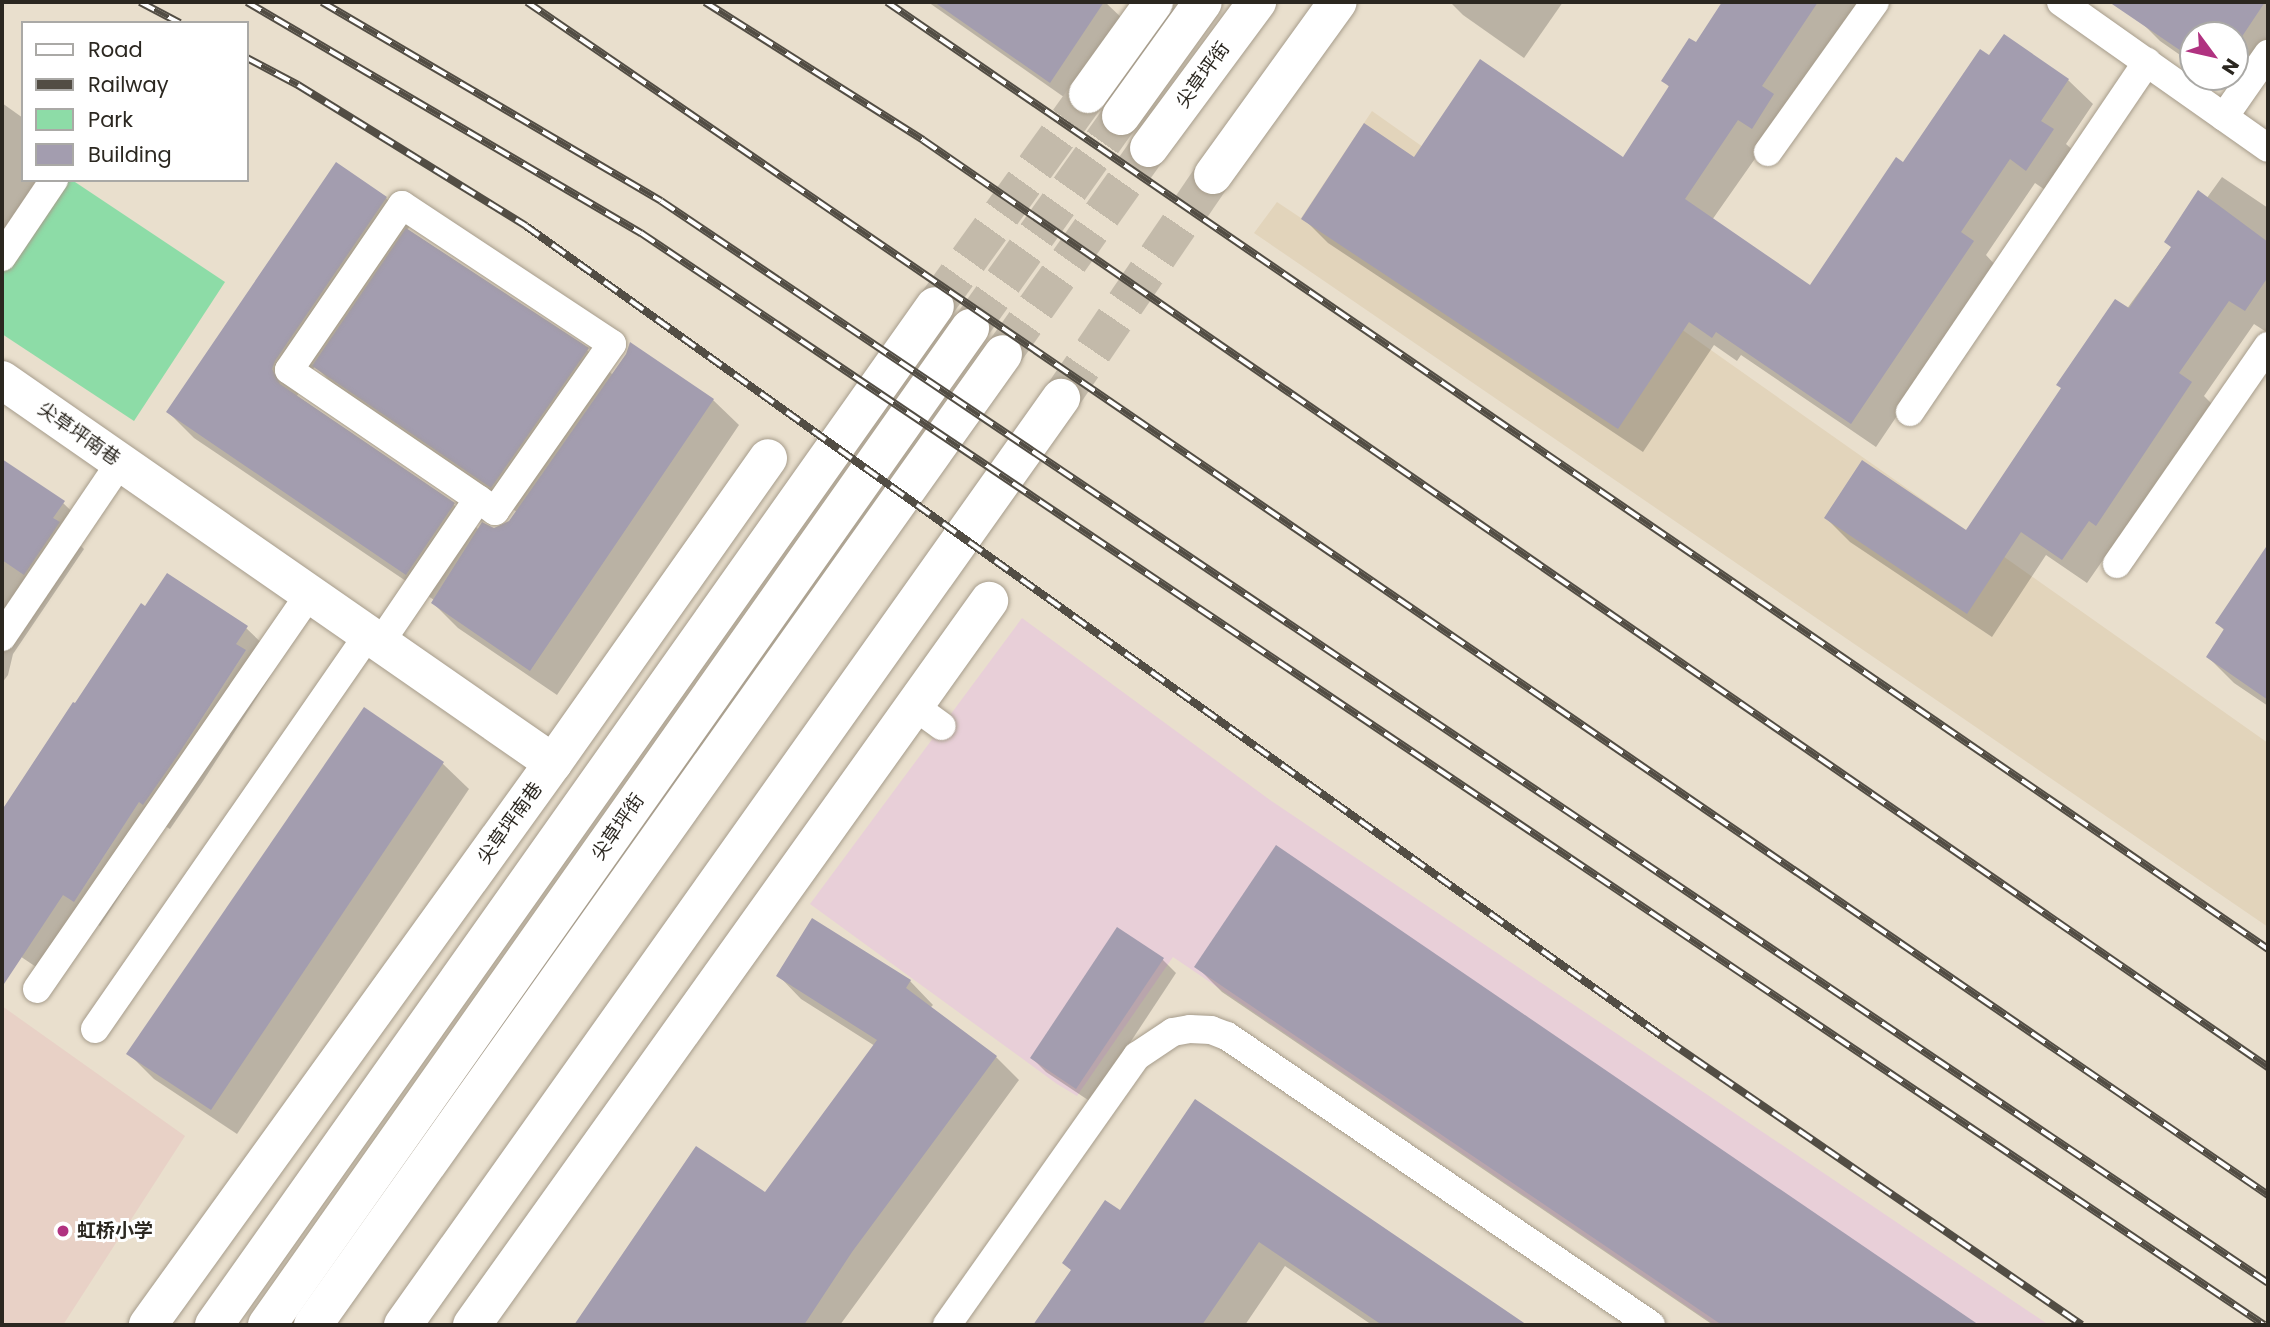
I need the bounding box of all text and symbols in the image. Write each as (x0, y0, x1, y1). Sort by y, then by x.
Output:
legend (21, 21, 248, 182)
north arrow (2179, 21, 2249, 91)
text: Road (88, 35, 143, 64)
street label: 尖草坪街 (1171, 38, 1235, 112)
text: N (2215, 53, 2246, 80)
text: Railway (88, 70, 169, 99)
text: Park (88, 105, 133, 134)
text: Building (88, 140, 172, 169)
street label: 尖草坪南巷 (34, 397, 124, 471)
street label: 尖草坪南巷 (473, 778, 547, 868)
street label: 尖草坪街 (587, 789, 649, 865)
place label: 虹桥小学 (77, 1220, 153, 1242)
marker: 虹桥小学 (55, 1223, 71, 1239)

